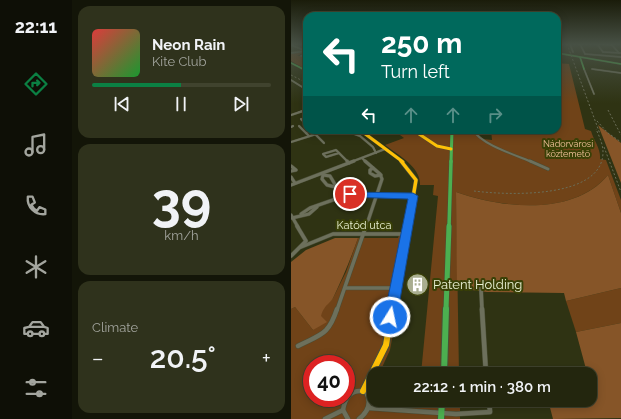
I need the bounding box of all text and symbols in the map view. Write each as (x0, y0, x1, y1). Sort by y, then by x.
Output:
text: 22:11 (15, 16, 57, 37)
text: 250 m (381, 27, 462, 60)
icon: left (315, 28, 367, 80)
text: Neon Rain (152, 36, 225, 54)
text: Kite Club (152, 54, 207, 69)
text: Turn left (381, 61, 450, 82)
icon: directions (22, 70, 50, 98)
icon: previous (111, 93, 133, 115)
icon: pause (170, 93, 192, 115)
icon: next (230, 93, 252, 115)
icon: left (358, 104, 380, 126)
icon: ahead (400, 104, 422, 126)
icon: ahead (442, 104, 464, 126)
icon: right (484, 104, 506, 126)
icon: music (22, 131, 50, 159)
park label: Nádorvárosi köztemető (543, 139, 593, 159)
text: 39 (152, 171, 211, 232)
pin (333, 177, 367, 211)
icon: arrive (339, 183, 361, 205)
icon: phone (22, 192, 50, 220)
street label: Katód utca (337, 219, 391, 232)
text: km/h (164, 228, 199, 243)
icon: climate (22, 253, 50, 281)
building icon: Patent Holding (404, 271, 430, 297)
place label: Patent Holding (433, 277, 522, 292)
position arrow (369, 296, 411, 338)
icon: car (22, 314, 50, 342)
text: Climate (92, 320, 138, 335)
text: 20.5° (150, 340, 216, 375)
text: − (92, 345, 104, 371)
text: + (262, 345, 271, 371)
speed limit sign: 40 (303, 355, 355, 407)
icon: filters (22, 374, 50, 402)
text: 22:12 · 1 min · 380 m (413, 378, 551, 396)

